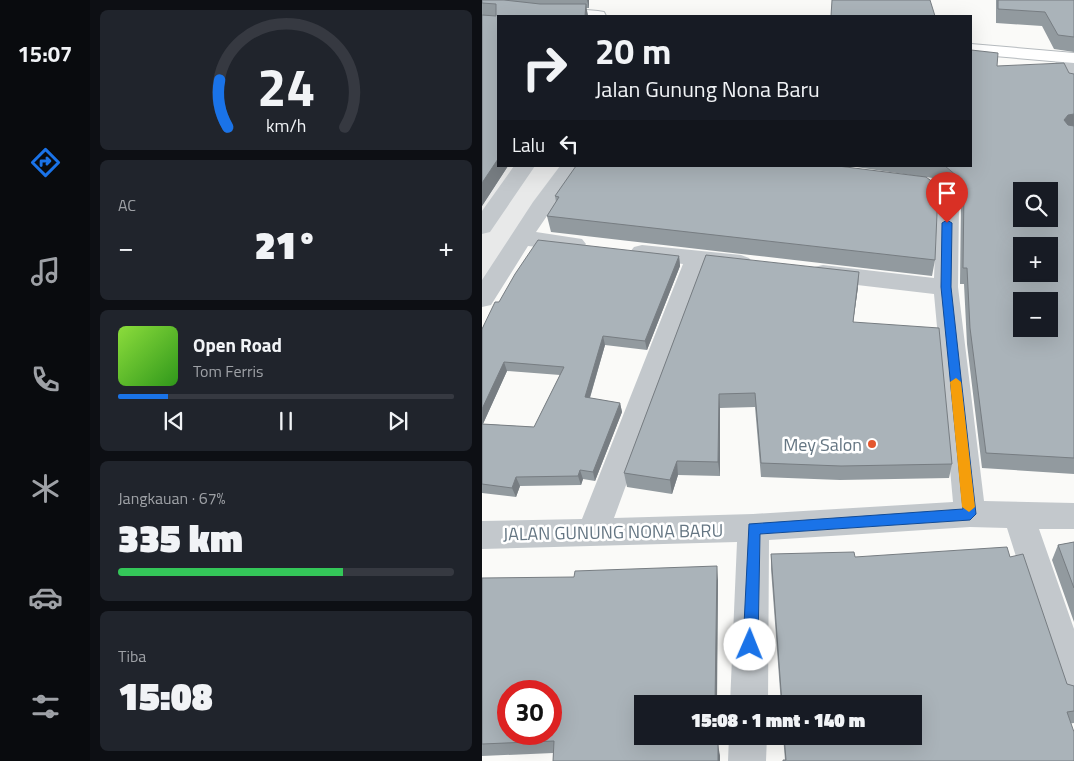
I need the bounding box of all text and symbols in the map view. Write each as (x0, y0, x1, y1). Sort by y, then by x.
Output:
text: 20 m (595, 24, 671, 78)
icon: right (512, 35, 577, 100)
text: 15:07 (18, 37, 72, 71)
text: 24 (257, 47, 315, 126)
text: Jalan Gunung Nona Baru (595, 72, 820, 106)
text: km/h (266, 112, 306, 139)
text: Lalu (512, 130, 545, 159)
icon: left (555, 130, 583, 158)
icon: directions (28, 145, 63, 180)
pin (926, 172, 968, 223)
icon: arrive (933, 179, 961, 207)
map controls (1013, 182, 1058, 337)
button: search (1013, 182, 1058, 227)
text: AC (118, 193, 136, 217)
text: 21° (255, 216, 317, 274)
text: − (118, 225, 134, 268)
text: + (438, 225, 454, 268)
button: + (1013, 237, 1058, 282)
icon: music (28, 254, 63, 289)
button: − (1013, 292, 1058, 337)
text: Open Road (193, 330, 282, 359)
text: Tom Ferris (193, 359, 264, 383)
icon: phone (28, 362, 63, 397)
icon: previous (160, 407, 188, 435)
icon: pause (272, 407, 300, 435)
icon: next (384, 407, 412, 435)
place label: Mey Salon (783, 431, 862, 458)
marker: Mey Salon (866, 438, 878, 450)
icon: climate (28, 471, 63, 506)
text: Jangkauan · 67% (118, 486, 226, 510)
text: 335 km (118, 509, 243, 567)
street label: JALAN GUNUNG NONA BARU (503, 517, 723, 547)
icon: car (28, 580, 63, 615)
position arrow (723, 618, 775, 670)
text: Tiba (118, 644, 146, 668)
text: 15:08 (118, 667, 213, 725)
speed limit sign: 30 (497, 680, 562, 745)
icon: filters (28, 689, 63, 724)
text: 15:08 · 1 mnt · 140 m (691, 705, 865, 734)

